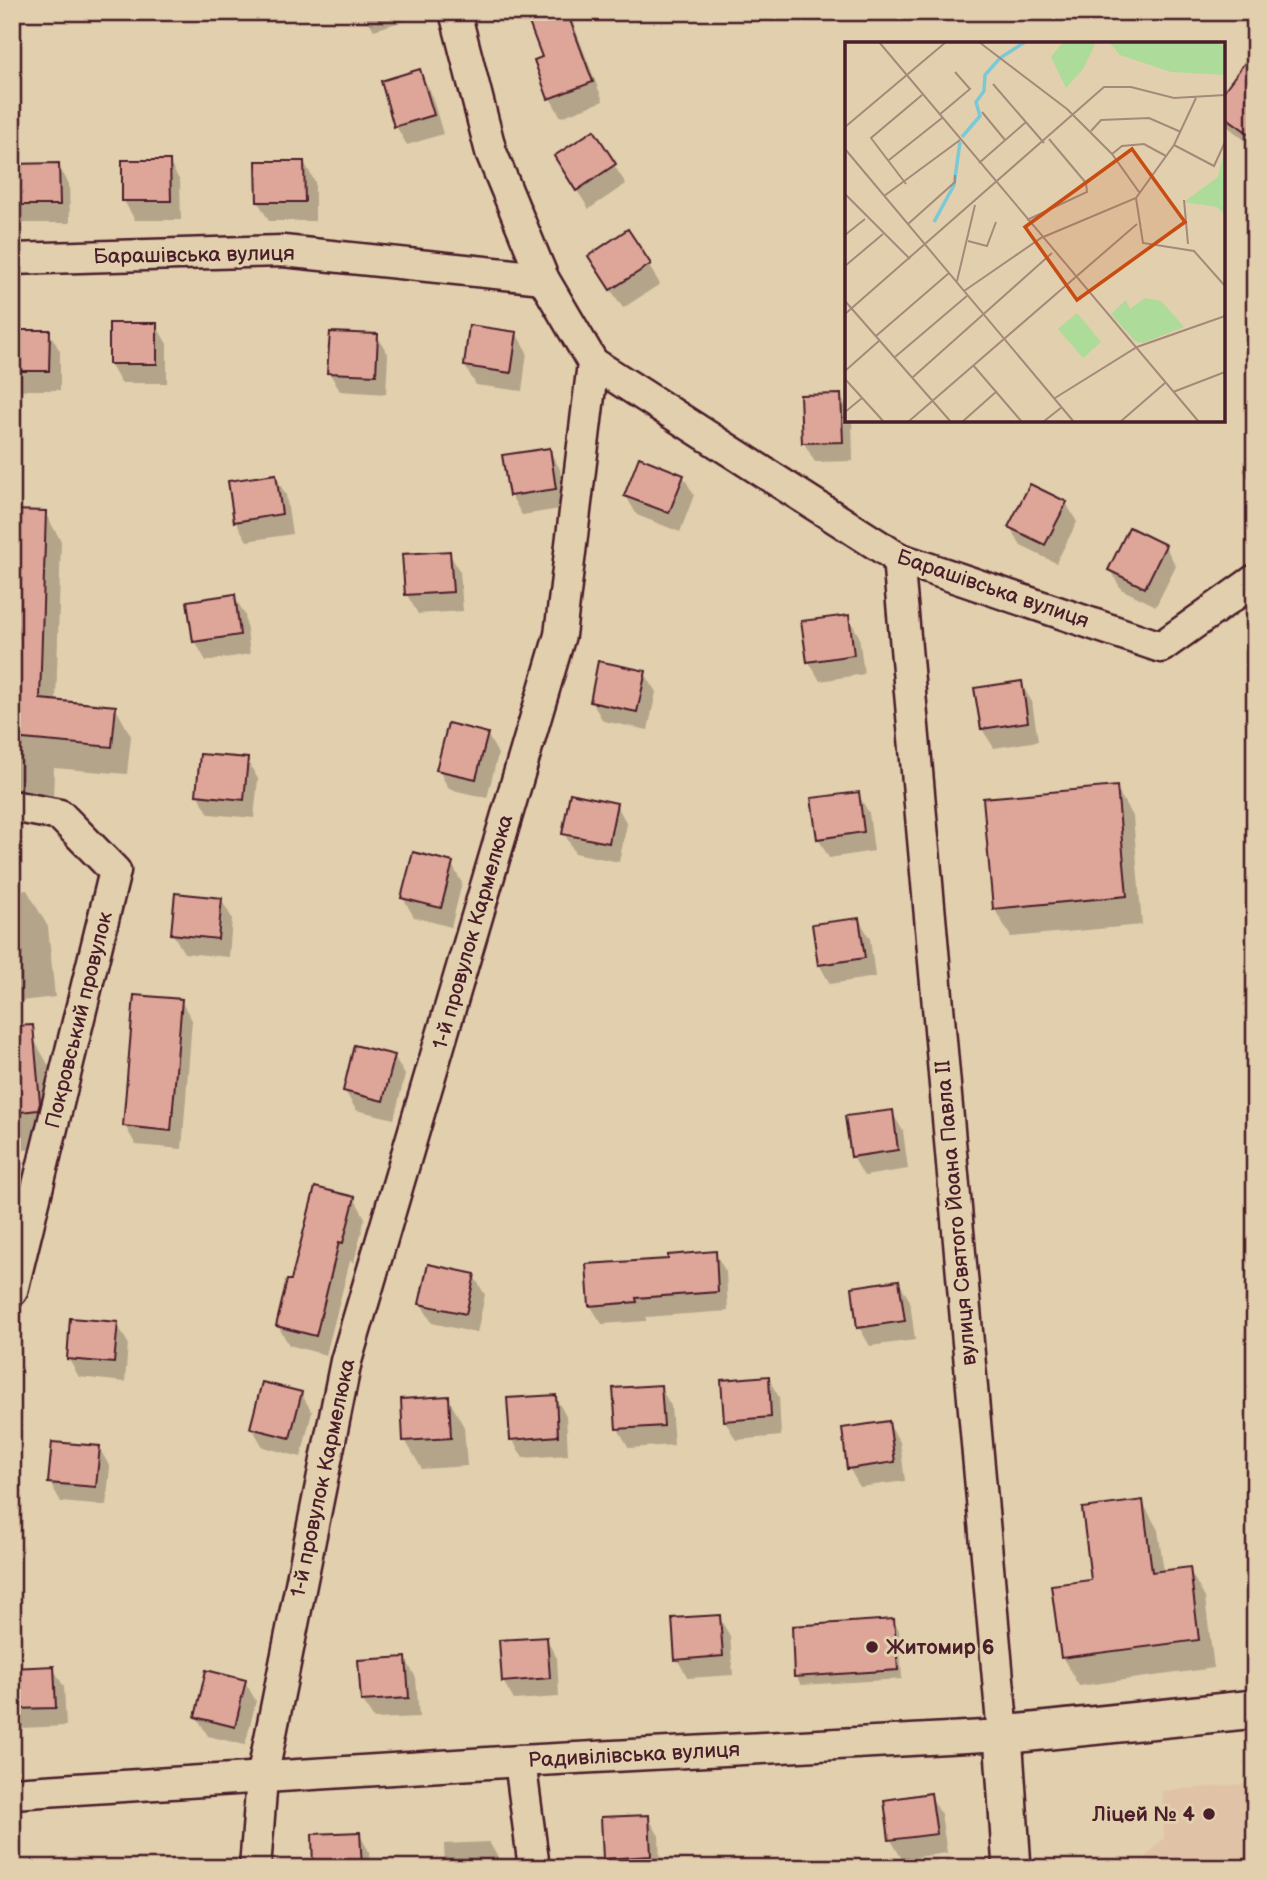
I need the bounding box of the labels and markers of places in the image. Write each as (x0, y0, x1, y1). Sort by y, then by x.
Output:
place label: Житомир 6 (886, 1635, 994, 1660)
marker: Житомир 6 (864, 1639, 880, 1655)
place label: Ліцей № 4 (1091, 1802, 1196, 1827)
marker: Ліцей № 4 (1201, 1806, 1217, 1822)

